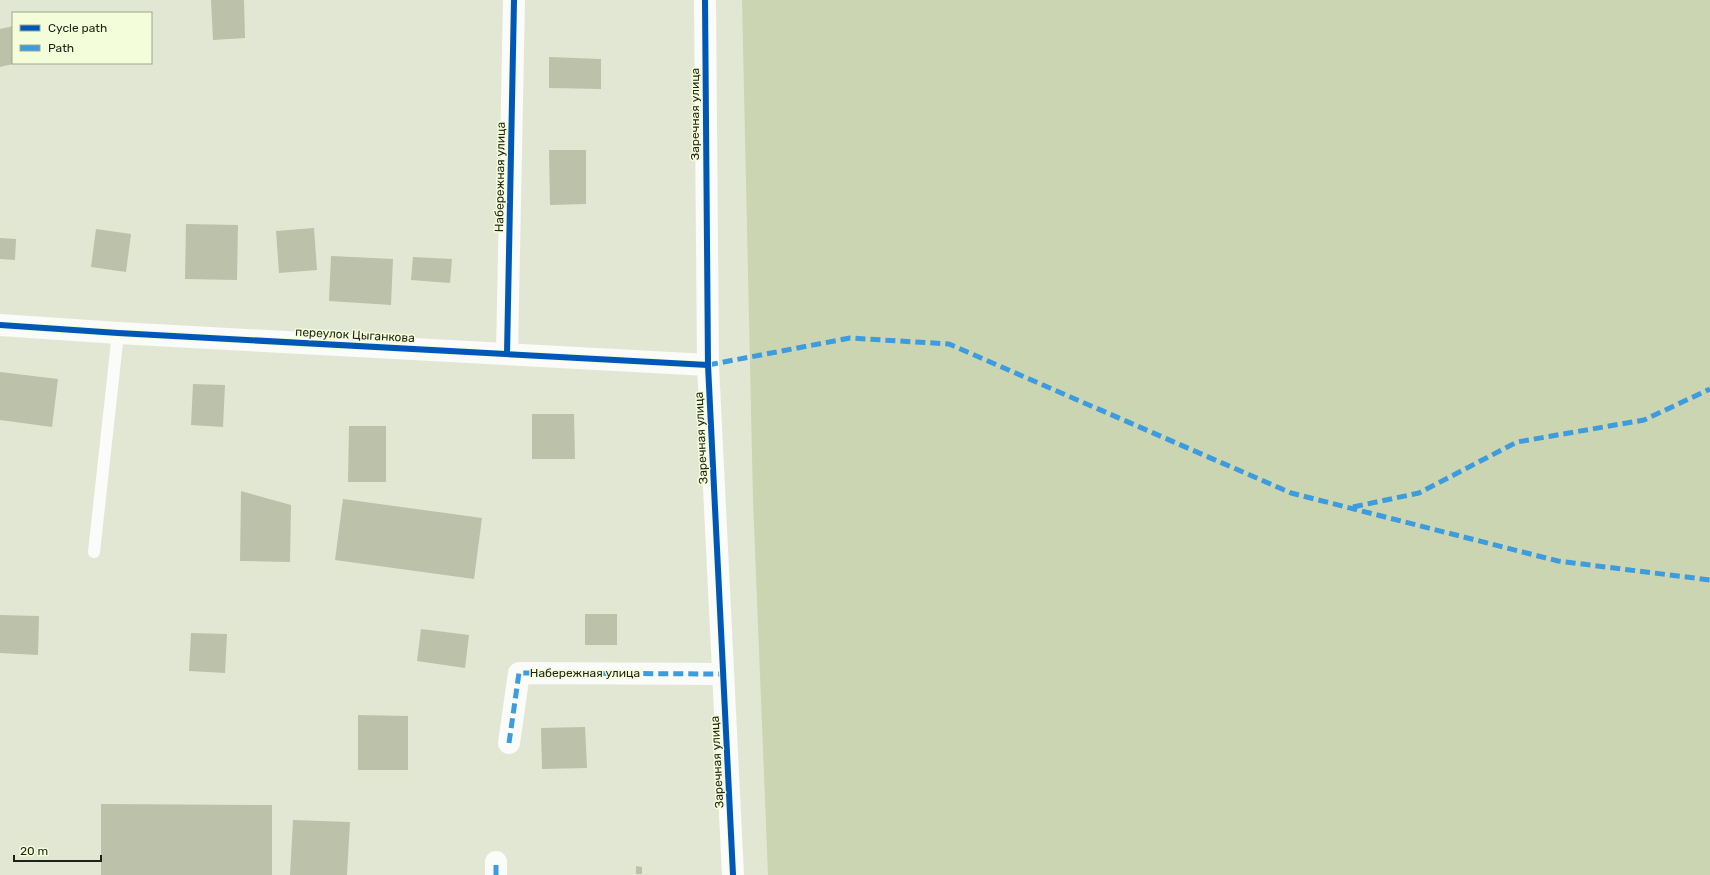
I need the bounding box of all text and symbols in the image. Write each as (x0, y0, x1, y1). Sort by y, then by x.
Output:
legend (12, 12, 152, 64)
text: Cycle path (48, 21, 107, 35)
text: Path (48, 41, 74, 55)
street label: Заречная улица (688, 68, 702, 160)
street label: Набережная улица (492, 122, 508, 232)
street label: переулок Цыганкова (295, 325, 415, 345)
street label: Заречная улица (692, 391, 710, 485)
street label: Набережная улица (530, 666, 640, 680)
street label: Заречная улица (708, 715, 726, 809)
scale bar (14, 837, 101, 863)
text: 20 m (20, 844, 48, 858)

